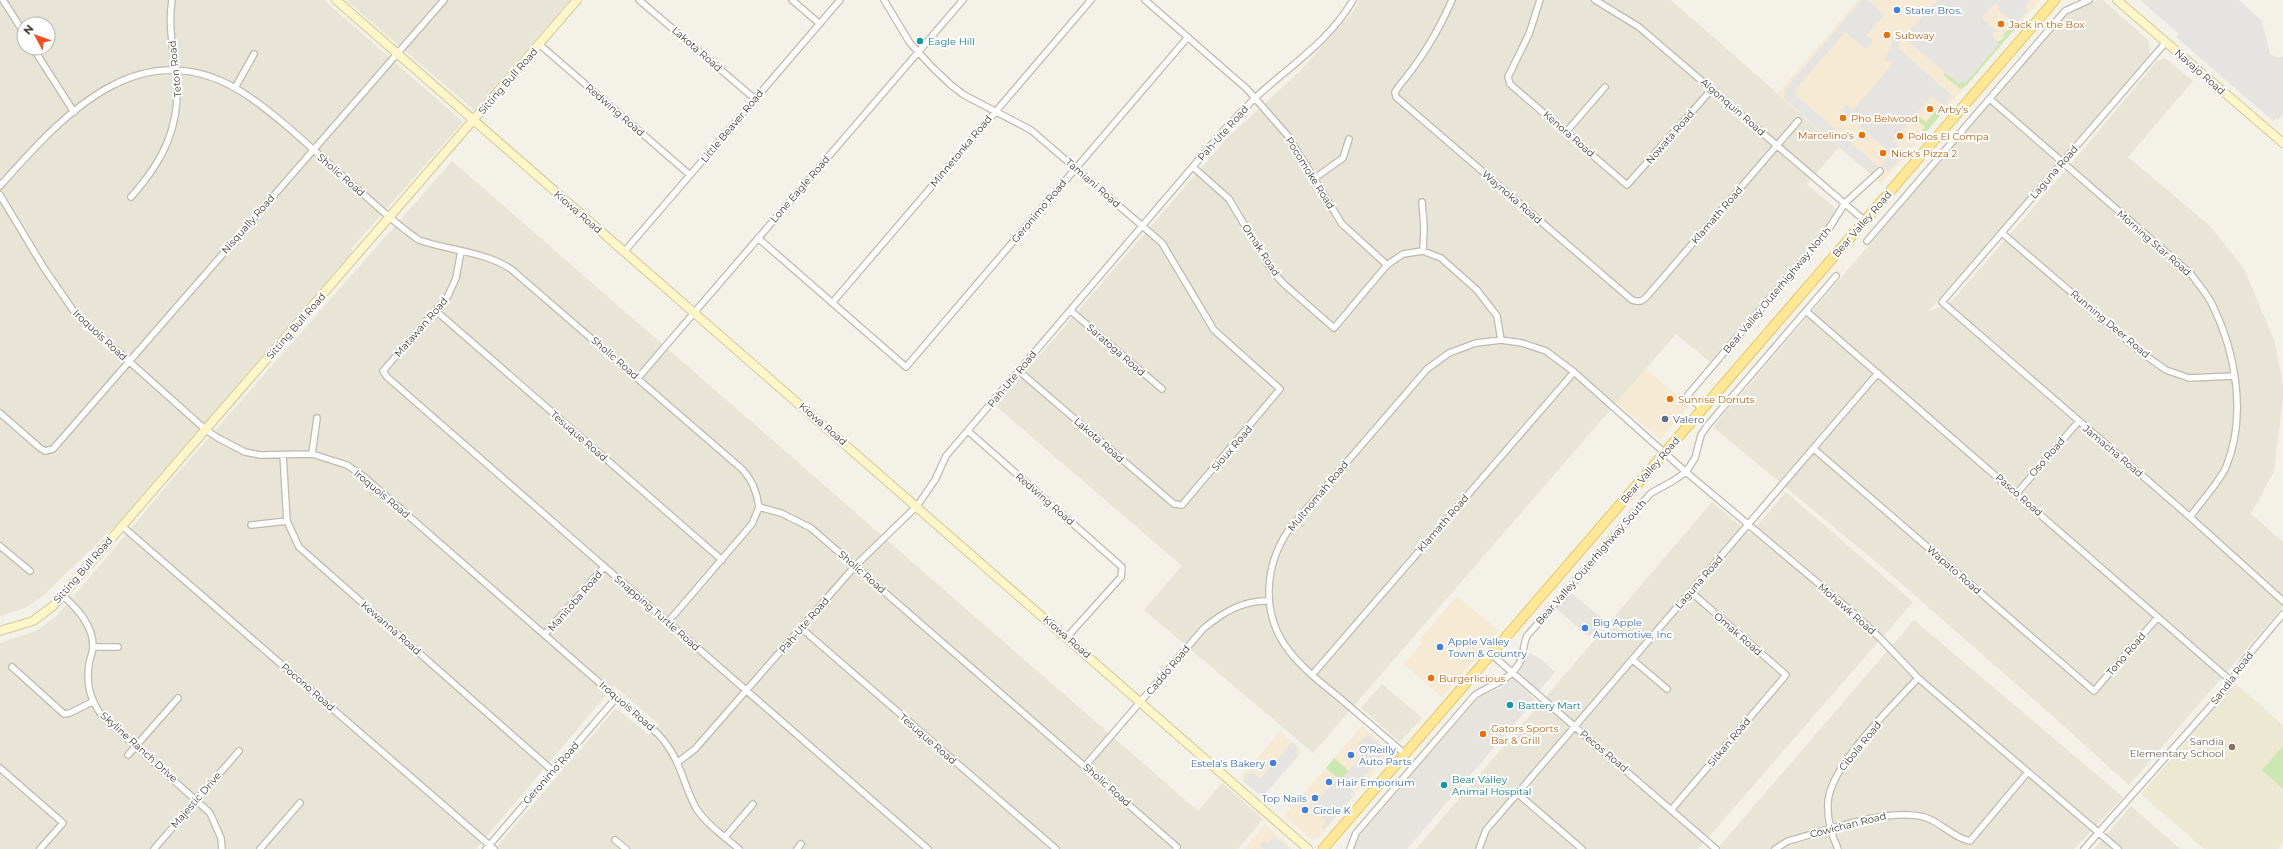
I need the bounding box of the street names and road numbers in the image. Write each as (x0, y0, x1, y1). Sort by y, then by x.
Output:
street label: Lakota Road (669, 24, 725, 74)
street label: Teton Road (166, 40, 184, 98)
street label: Sitting Bull Road (476, 45, 540, 117)
street label: Navajo Road (2172, 46, 2228, 98)
street label: Algonquin Road (1698, 75, 1768, 139)
street label: Redwing Road (583, 81, 647, 139)
street label: Little Beaver Road (698, 87, 766, 165)
street label: Pah-Ute Road (1195, 103, 1251, 163)
street label: Nowata Road (1643, 107, 1697, 167)
street label: Kenora Road (1541, 108, 1597, 160)
street label: Minnetonka Road (927, 113, 995, 189)
street label: Pocomoke Road (1283, 135, 1337, 211)
street label: Laguna Road (2027, 143, 2081, 201)
street label: Sholic Road (314, 151, 368, 199)
street label: Lone Eagle Road (767, 153, 833, 225)
street label: Tamiani Road (1063, 156, 1123, 210)
street label: Waynoka Road (1479, 167, 1545, 227)
street label: Geronimo Road (1009, 177, 1069, 245)
street label: Klamath Road (1689, 184, 1745, 246)
street label: Kiowa Road (551, 188, 605, 236)
street label: Bear Valley Road (1830, 188, 1894, 260)
street label: Nisqually Road (219, 192, 277, 256)
street label: Morning Star Road (2114, 207, 2194, 279)
street label: Omak Road (1239, 221, 1283, 279)
street label: Bear Valley Outerhighway North (1720, 224, 1834, 356)
street label: Running Deer Road (2068, 287, 2152, 361)
street label: Sitting Bull Road (264, 290, 328, 362)
street label: Matawan Road (391, 294, 451, 360)
street label: Iroquois Road (70, 307, 130, 363)
street label: Saratoga Road (1084, 321, 1148, 379)
street label: Sholic Road (588, 334, 642, 382)
street label: Pah-Ute Road (984, 348, 1040, 410)
street label: Kiowa Road (796, 400, 850, 448)
street label: Tesuque Road (548, 408, 610, 464)
street label: Lakota Road (1071, 415, 1127, 465)
street label: Jamacha Road (2080, 421, 2146, 480)
street label: Sioux Road (1209, 423, 1255, 473)
street label: Bear Valley Road (1618, 434, 1682, 506)
street label: Oso Road (2026, 435, 2068, 479)
street label: Multnomah Road (1285, 458, 1351, 534)
street label: Iroquois Road (351, 467, 413, 521)
street label: Redwing Road (1013, 470, 1077, 528)
street label: Pasco Road (1993, 471, 2045, 519)
street label: Klamath Road (1415, 492, 1471, 554)
street label: Bear Valley Outerhighway South (1533, 497, 1649, 627)
street label: Sitting Bull Road (51, 534, 115, 606)
street label: Wapato Road (1924, 543, 1984, 597)
street label: Sholic Road (835, 548, 889, 596)
street label: Laguna Road (1672, 553, 1726, 611)
street label: Manitoba Road (545, 568, 605, 634)
street label: Snapping Turtle Road (611, 572, 703, 654)
street label: Mohawk Road (1816, 581, 1878, 637)
street label: Pah-Ute Road (776, 594, 832, 656)
street label: Kewanna Road (358, 598, 424, 658)
street label: Omak Road (1711, 610, 1765, 658)
street label: Kiowa Road (1040, 613, 1094, 661)
street label: Tono Road (2104, 630, 2148, 678)
street label: Caddo Road (1143, 642, 1193, 698)
street label: Sandia Road (2208, 649, 2256, 707)
street label: Pocono Road (278, 660, 338, 714)
street label: Iroquois Road (597, 678, 657, 734)
street label: Skyline Ranch Drive (98, 709, 180, 785)
street label: Tesuque Road (897, 711, 959, 767)
street label: Sitkan Road (1705, 715, 1753, 769)
street label: Cibola Road (1836, 719, 1884, 773)
street label: Pecos Road (1577, 727, 1631, 775)
street label: Geronimo Road (520, 739, 582, 807)
street label: Sholic Road (1080, 761, 1134, 809)
street label: Majestic Drive (168, 769, 224, 831)
street label: Cowichan Road (1808, 809, 1888, 841)

